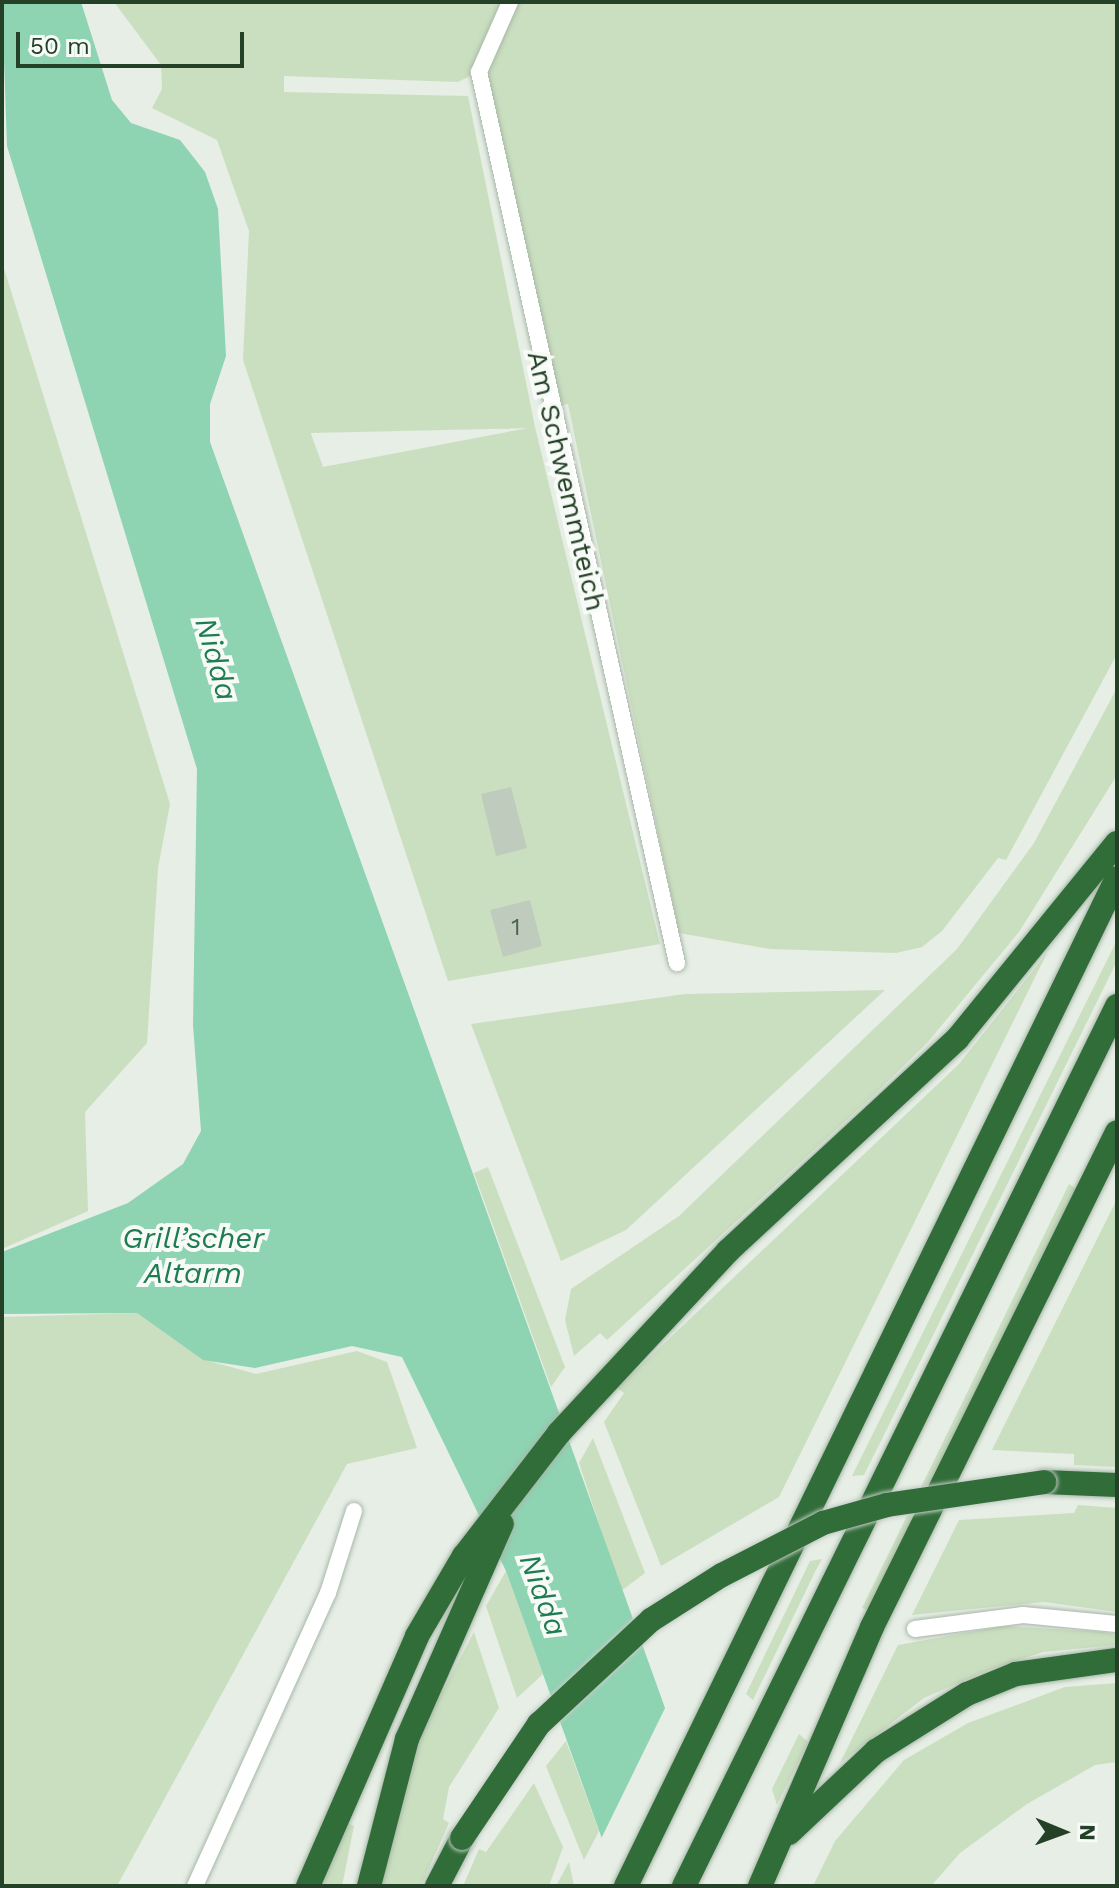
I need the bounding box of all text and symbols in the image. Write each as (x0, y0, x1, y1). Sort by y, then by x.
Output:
scale bar (20, 16, 248, 66)
text: 50 m (30, 32, 90, 60)
street label: Am Schwemmteich (520, 348, 612, 614)
water label: Nidda (187, 613, 245, 705)
house number: 1 (511, 914, 521, 942)
water label: Grill’scher Altarm (122, 1220, 264, 1290)
water label: Nidda (512, 1549, 574, 1641)
north arrow (1023, 1792, 1103, 1872)
text: N (1075, 1824, 1100, 1841)

